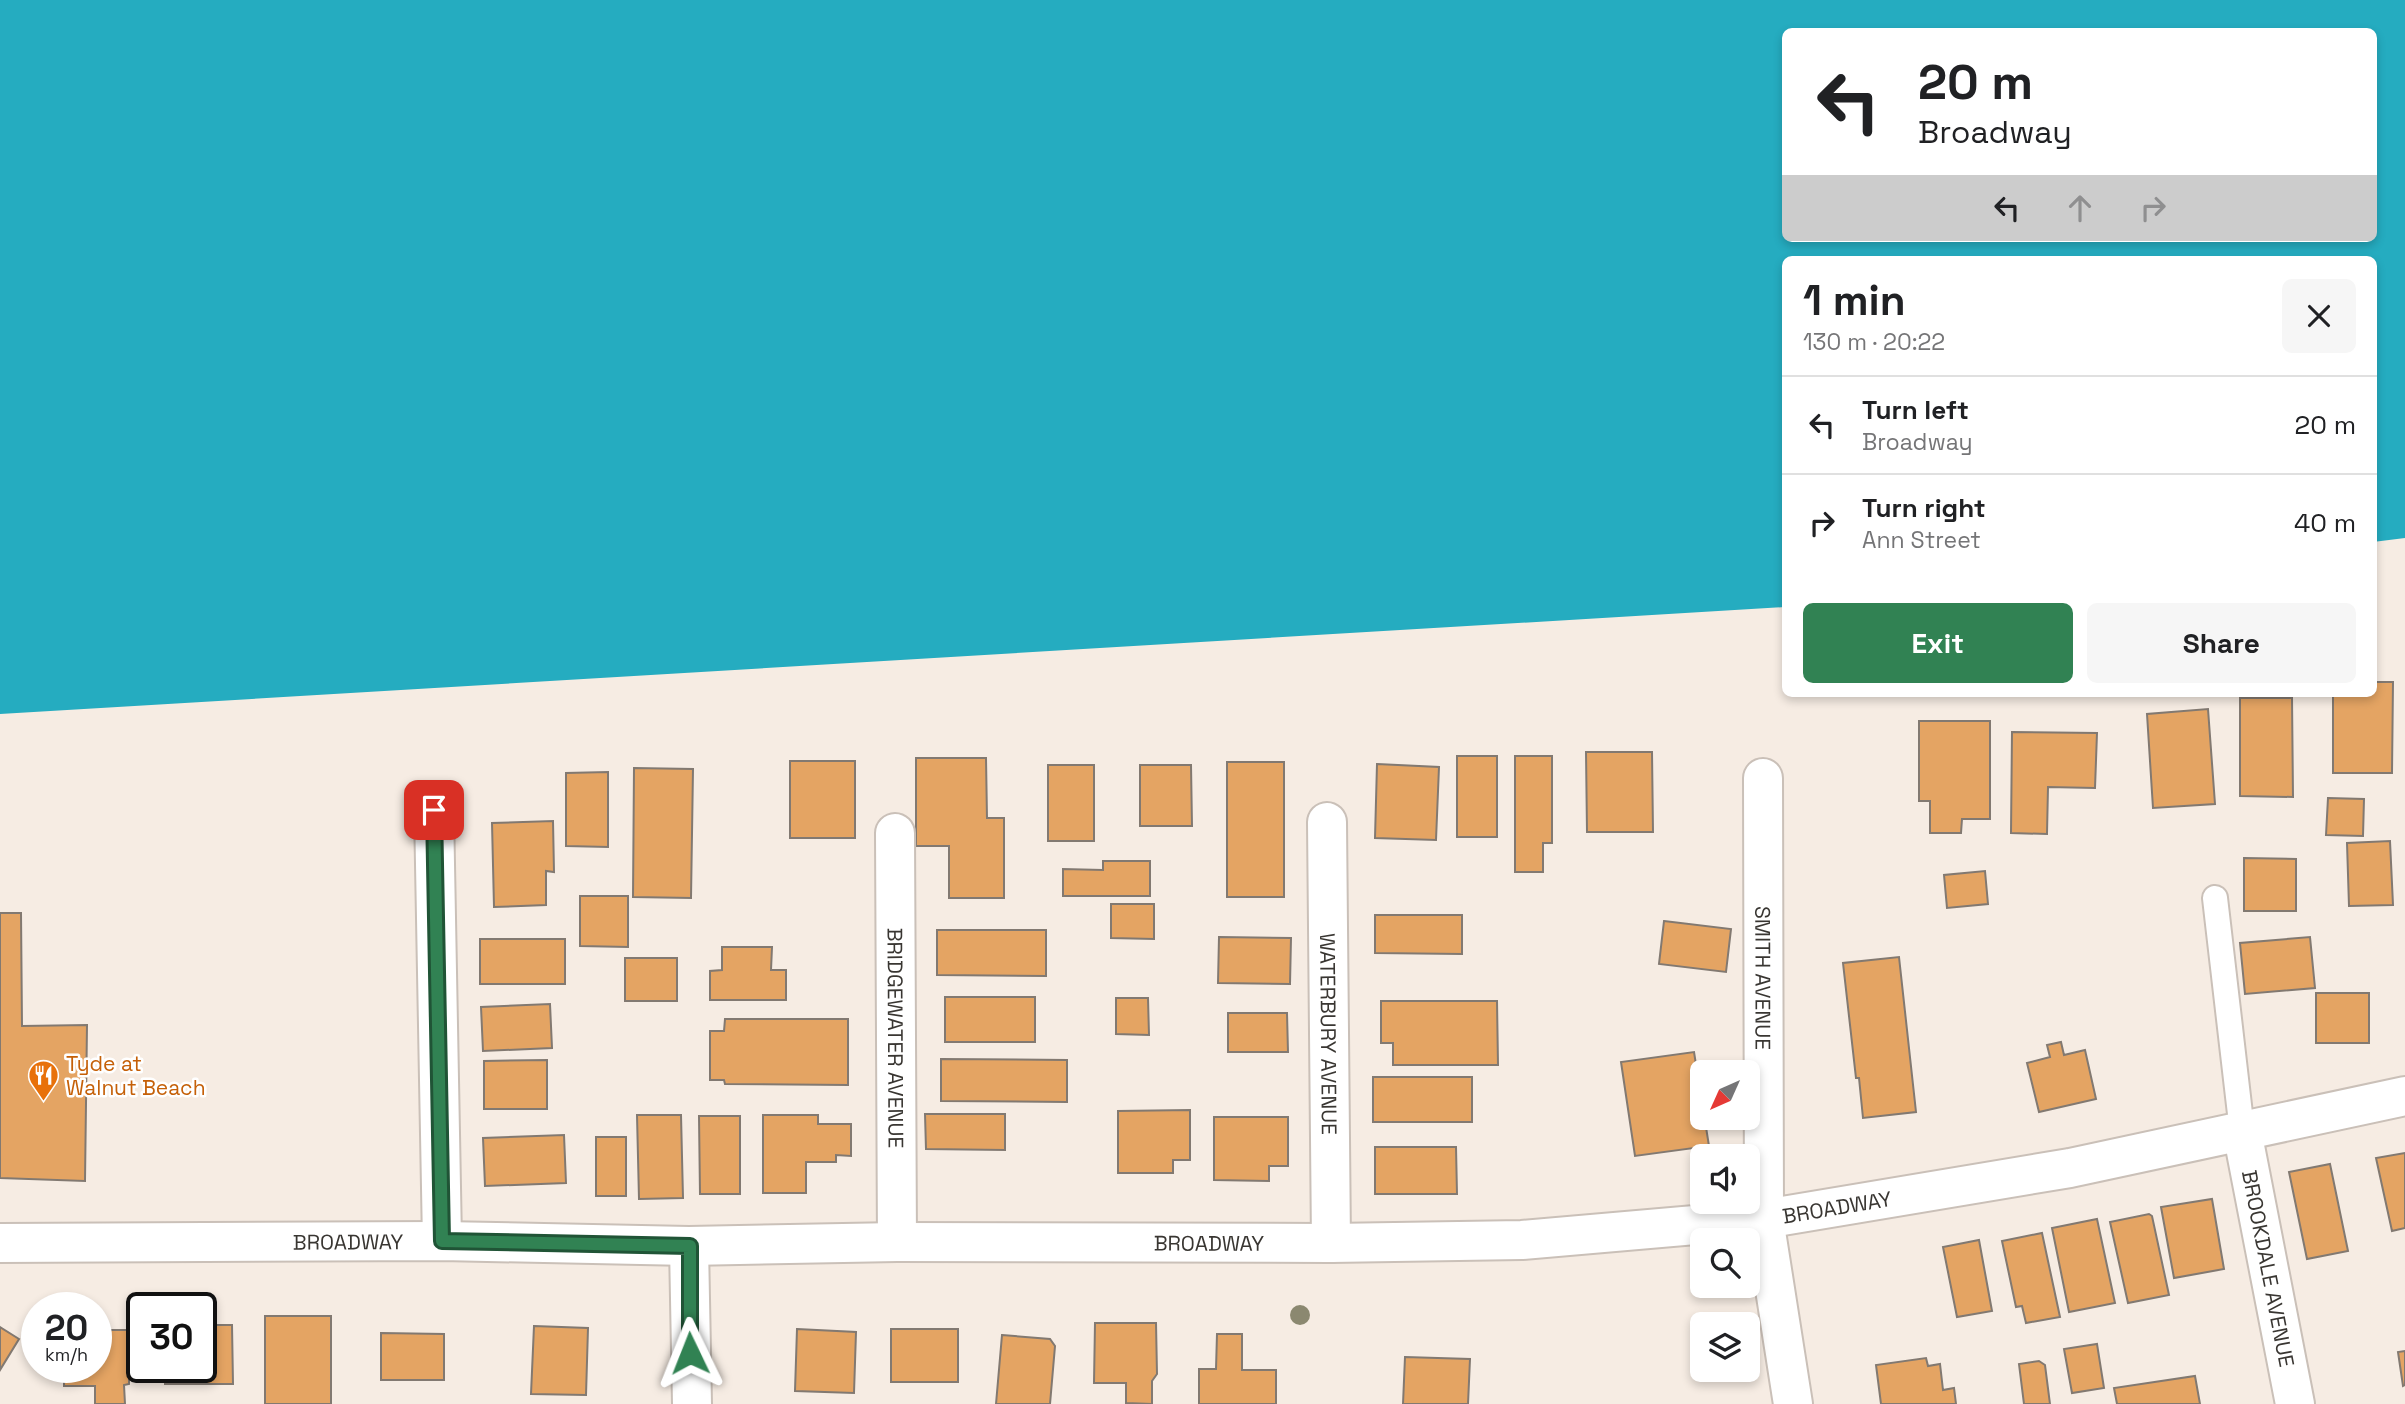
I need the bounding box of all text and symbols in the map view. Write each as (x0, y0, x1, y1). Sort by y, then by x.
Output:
text: 20 m (1918, 51, 2033, 113)
icon: left (1803, 56, 1894, 147)
text: Broadway (1918, 112, 2072, 152)
icon: left (1988, 189, 2026, 227)
icon: ahead (2061, 189, 2099, 227)
icon: right (2134, 189, 2172, 227)
text: 1 min (1803, 274, 1906, 327)
button: close (2282, 279, 2356, 353)
text: 130 m · 20:22 (1803, 327, 1945, 357)
text: Turn left (1862, 393, 1969, 427)
icon: left (1803, 406, 1841, 444)
text: 20 m (2295, 408, 2356, 442)
text: Broadway (1862, 427, 1973, 457)
text: Turn right (1862, 491, 1986, 525)
icon: right (1803, 504, 1841, 542)
text: 40 m (2294, 506, 2356, 540)
text: Ann Street (1862, 525, 1981, 555)
button: Exit (1803, 603, 2073, 683)
button: Share (2087, 603, 2356, 683)
pin (404, 780, 464, 840)
icon: arrive (415, 791, 453, 829)
street label: SMITH AVENUE (1750, 906, 1777, 1050)
street label: BRIDGEWATER AVENUE (882, 928, 910, 1148)
street label: WATERBURY AVENUE (1315, 933, 1343, 1135)
place label: Tyde at Walnut Beach (66, 1050, 206, 1101)
restaurant icon: Tyde at Walnut Beach (26, 1058, 60, 1102)
north arrow (1690, 1060, 1760, 1130)
map controls (1690, 1060, 1760, 1382)
button: sound (1690, 1144, 1760, 1214)
street label: BROOKDALE AVENUE (2236, 1168, 2301, 1369)
street label: BROADWAY (1780, 1184, 1894, 1229)
street label: BROADWAY (293, 1228, 403, 1255)
button: search (1690, 1228, 1760, 1298)
street label: BROADWAY (1154, 1229, 1264, 1256)
speed limit sign: 30 (126, 1292, 217, 1383)
text: 20 (45, 1306, 88, 1350)
button: layers (1690, 1312, 1760, 1382)
position arrow (653, 1316, 727, 1390)
text: km/h (45, 1343, 88, 1366)

